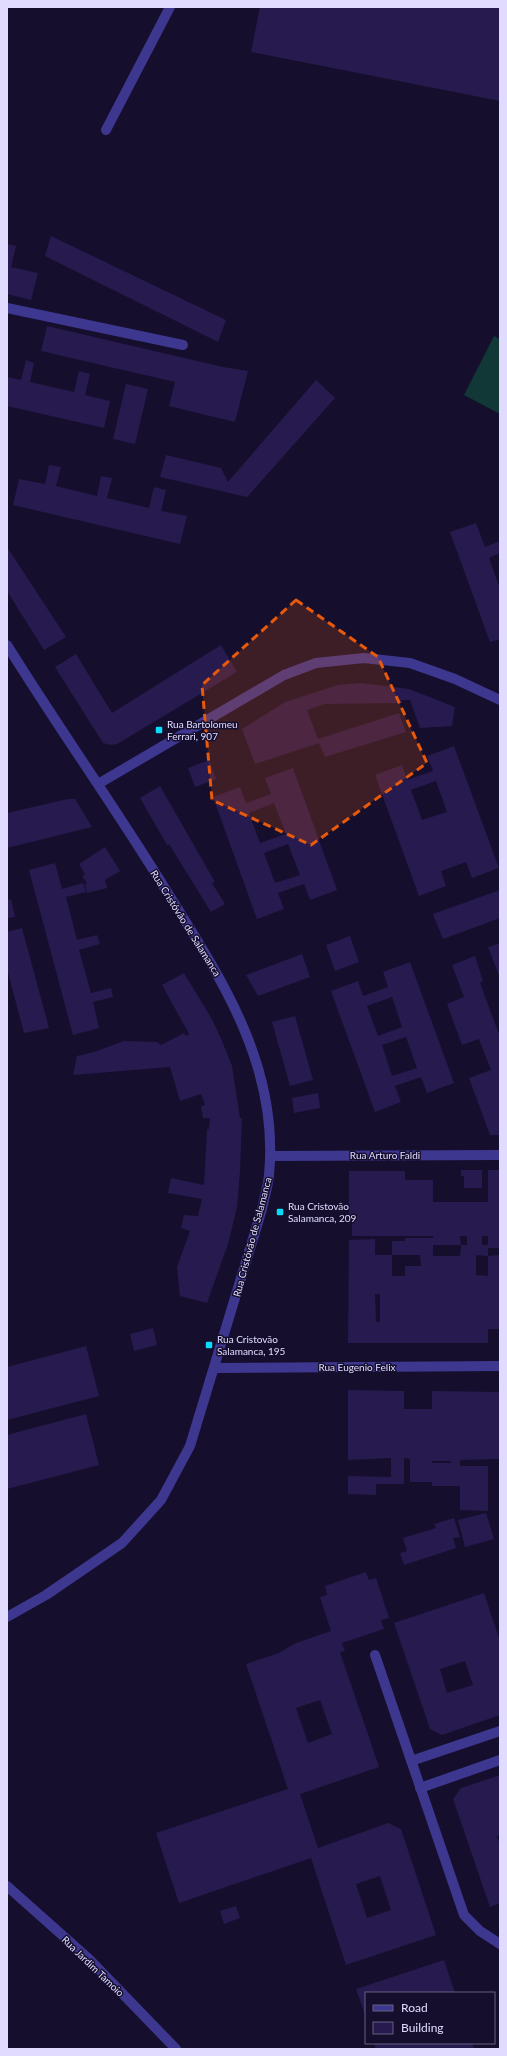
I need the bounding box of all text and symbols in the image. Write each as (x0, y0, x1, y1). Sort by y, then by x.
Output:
place label: Rua Bartolomeu Ferrari, 907 (167, 718, 238, 742)
marker: Rua Bartolomeu Ferrari, 907 (154, 725, 164, 735)
street label: Rua Cristóvão de Salamanca (148, 868, 224, 978)
street label: Rua Arturo Faldi (350, 1149, 420, 1161)
street label: Rua Cristóvão de Salamanca (230, 1176, 274, 1298)
place label: Rua Cristovão Salamanca, 209 (288, 1200, 357, 1224)
marker: Rua Cristovão Salamanca, 209 (275, 1207, 285, 1217)
place label: Rua Cristovão Salamanca, 195 (217, 1333, 286, 1357)
marker: Rua Cristovão Salamanca, 195 (204, 1340, 214, 1350)
street label: Rua Eugenio Felix (318, 1361, 396, 1373)
street label: Rua Jardim Tamoio (60, 1933, 127, 1999)
legend (365, 1992, 495, 2044)
text: Road (401, 2000, 428, 2015)
text: Building (401, 2020, 444, 2035)

